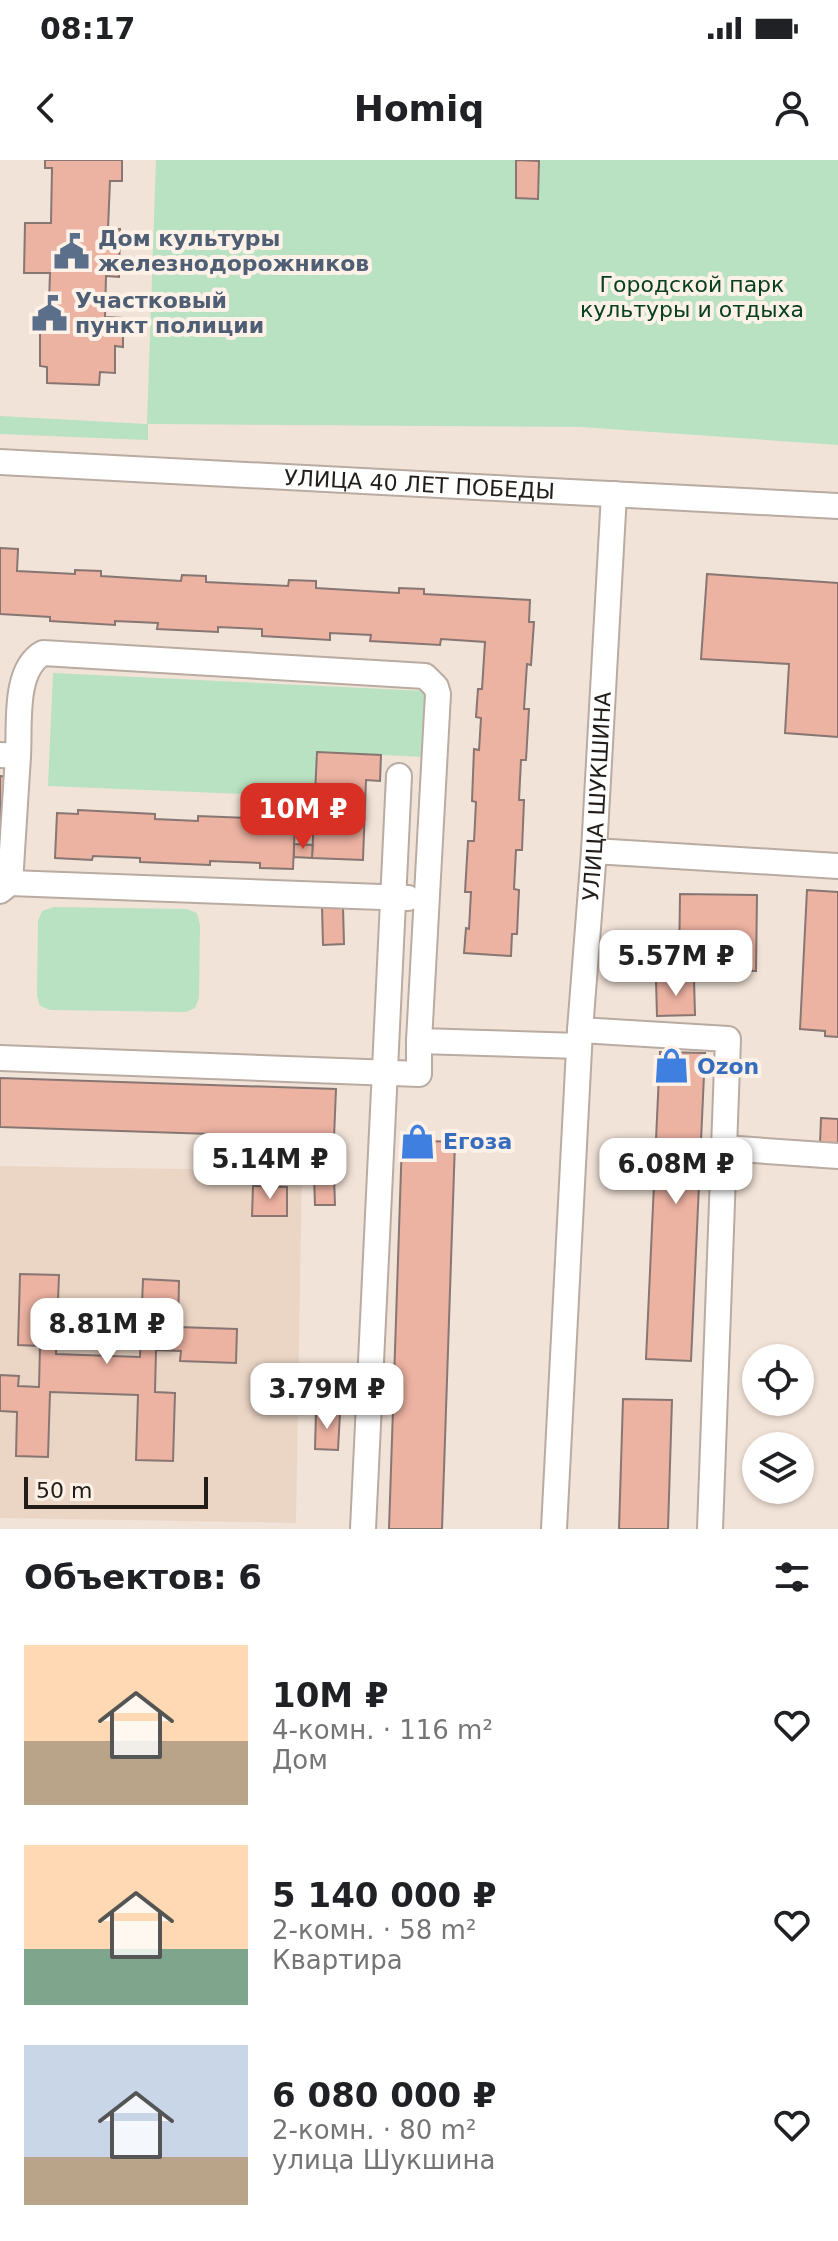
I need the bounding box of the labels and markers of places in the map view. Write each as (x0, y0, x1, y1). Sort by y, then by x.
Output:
place label: Дом культуры железнодорожников (98, 226, 369, 276)
public building icon: Дом культуры железнодорожников (53, 232, 91, 270)
place label: Участковый пункт полиции (75, 288, 264, 338)
public building icon: Участковый пункт полиции (30, 294, 68, 332)
pin: 10M ₽ (247, 783, 359, 851)
pin: 5.57M ₽ (602, 930, 750, 998)
shop icon: Ozon (652, 1047, 690, 1085)
place label: Ozon (697, 1054, 759, 1079)
shop icon: Егоза (398, 1122, 436, 1160)
place label: Егоза (443, 1129, 512, 1154)
pin: 5.14M ₽ (196, 1133, 344, 1201)
pin: 6.08M ₽ (602, 1138, 750, 1206)
pin: 8.81M ₽ (33, 1298, 181, 1366)
pin: 3.79M ₽ (253, 1363, 401, 1431)

